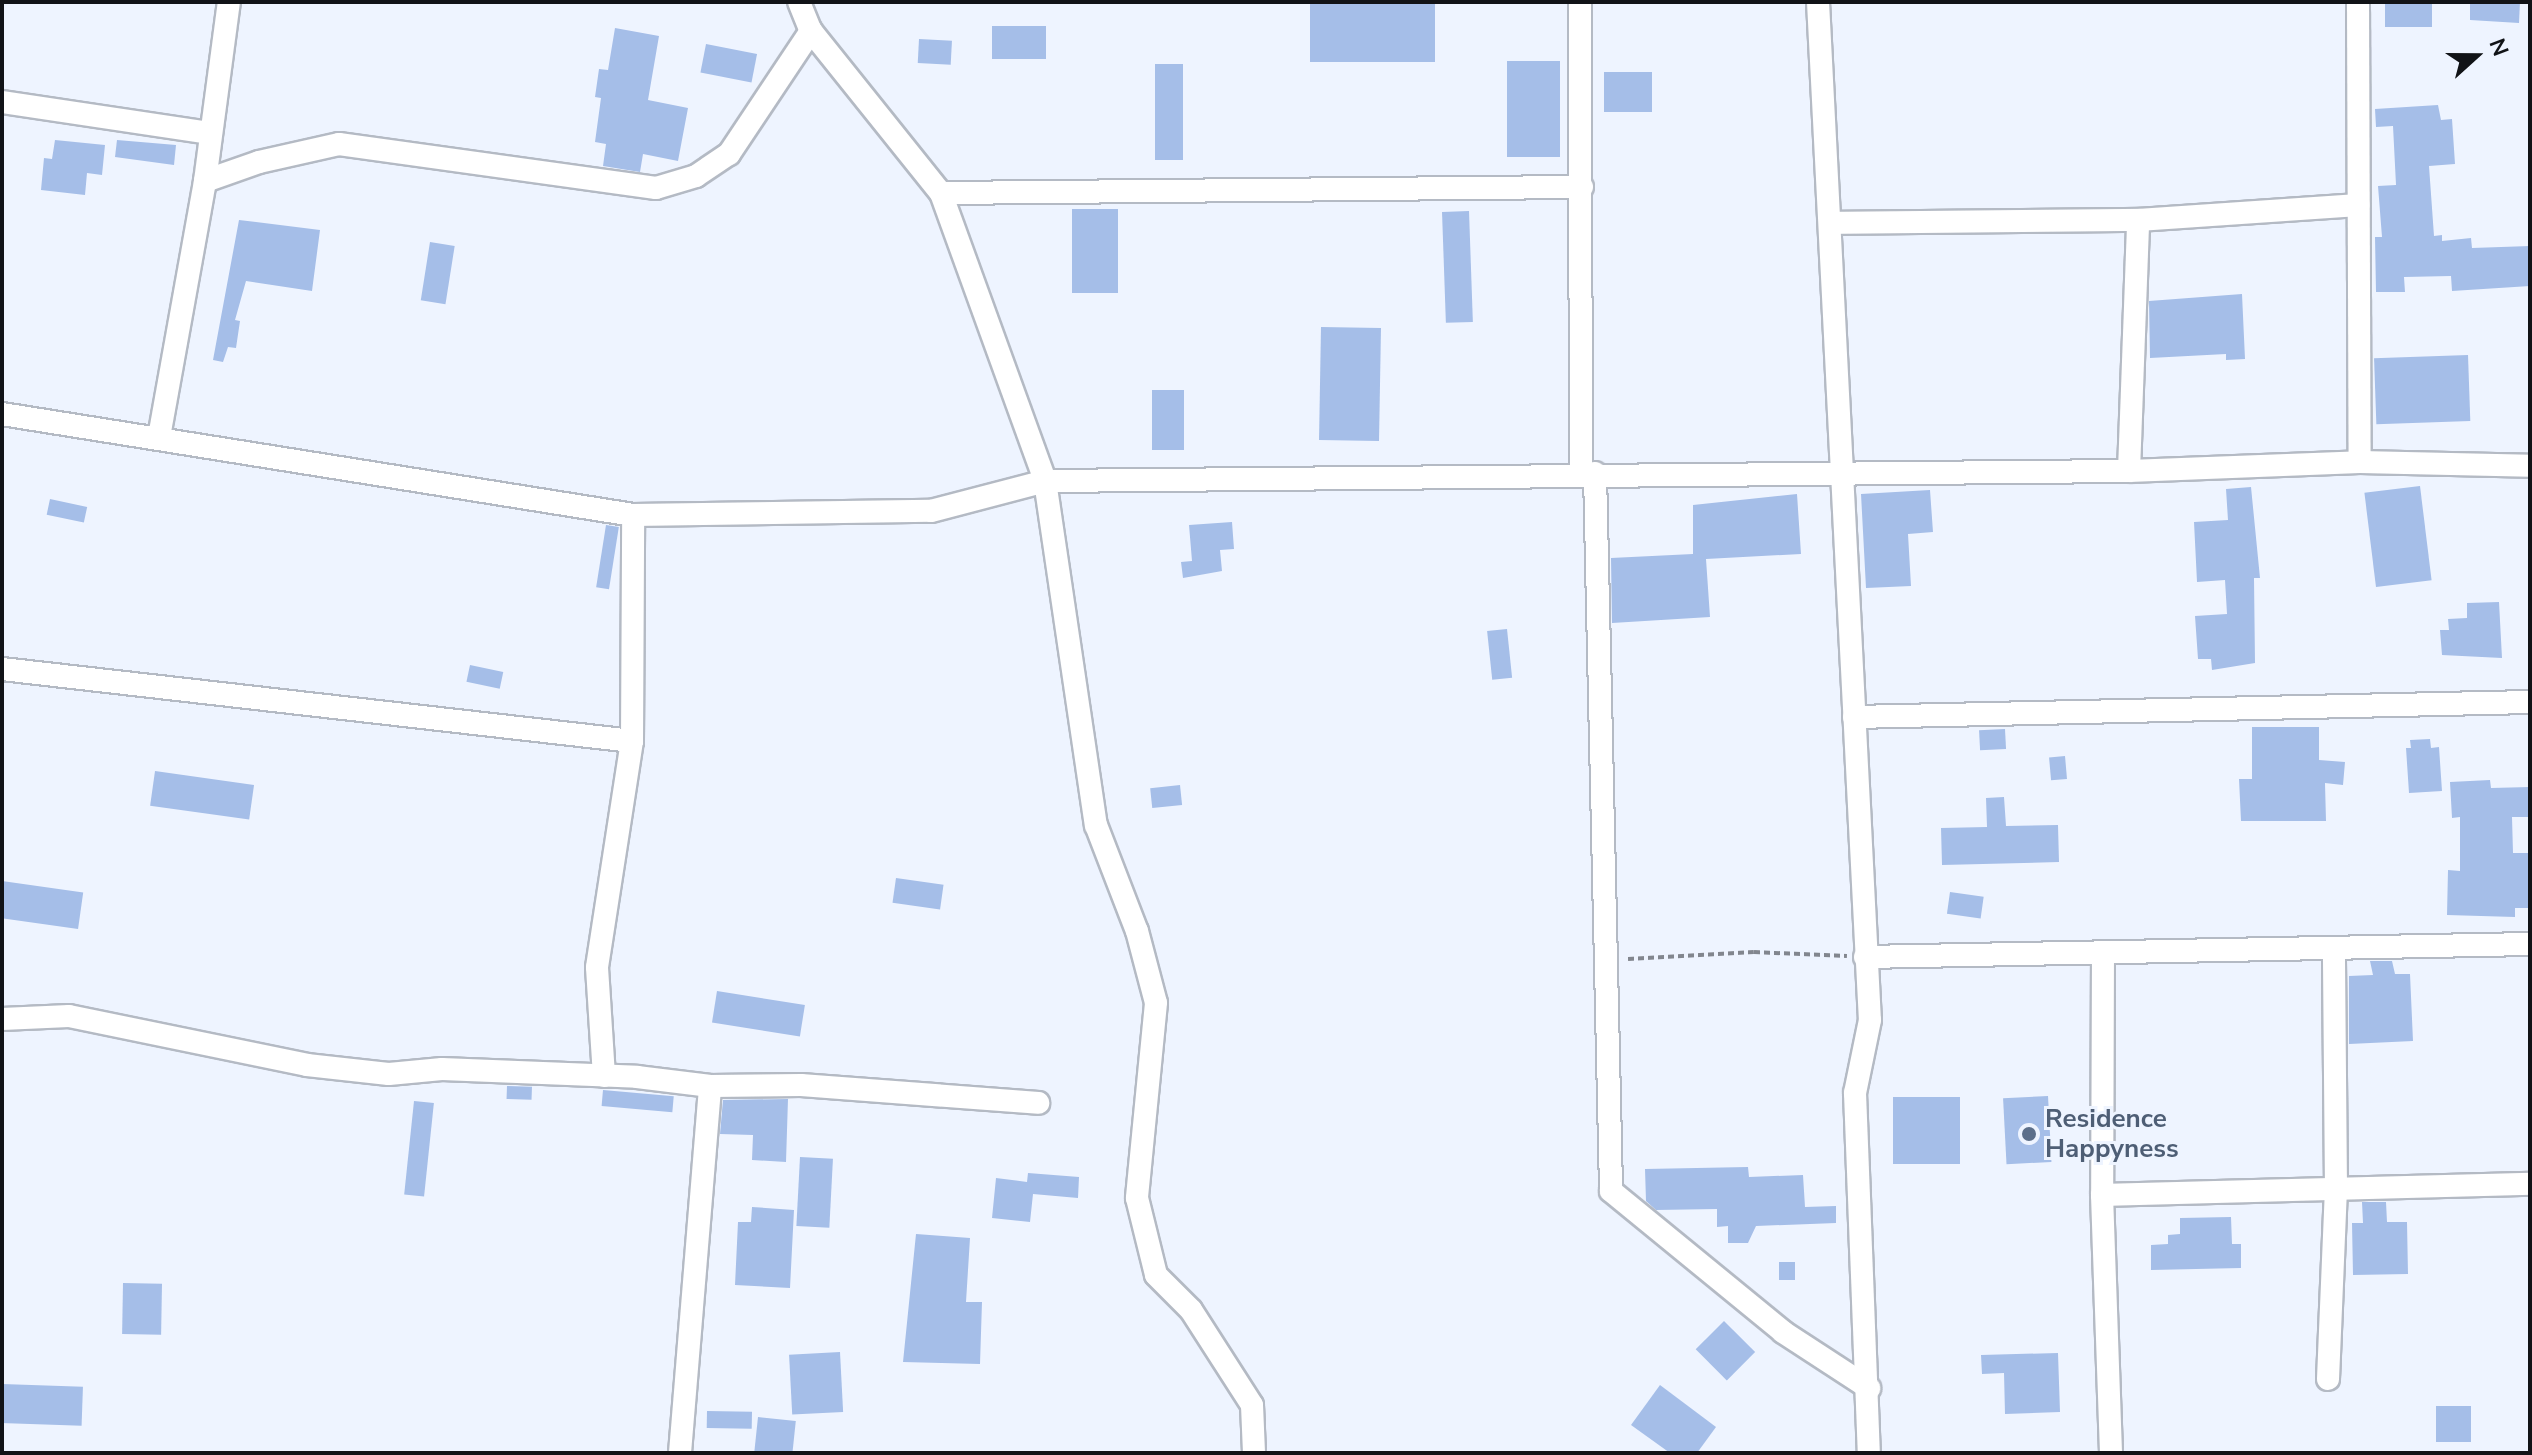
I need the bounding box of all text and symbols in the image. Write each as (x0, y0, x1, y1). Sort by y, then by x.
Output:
north arrow (2436, 16, 2516, 96)
text: N (2481, 34, 2515, 60)
place label: Residence Happyness (2045, 1103, 2179, 1164)
marker: Residence Happyness (2020, 1125, 2038, 1143)

